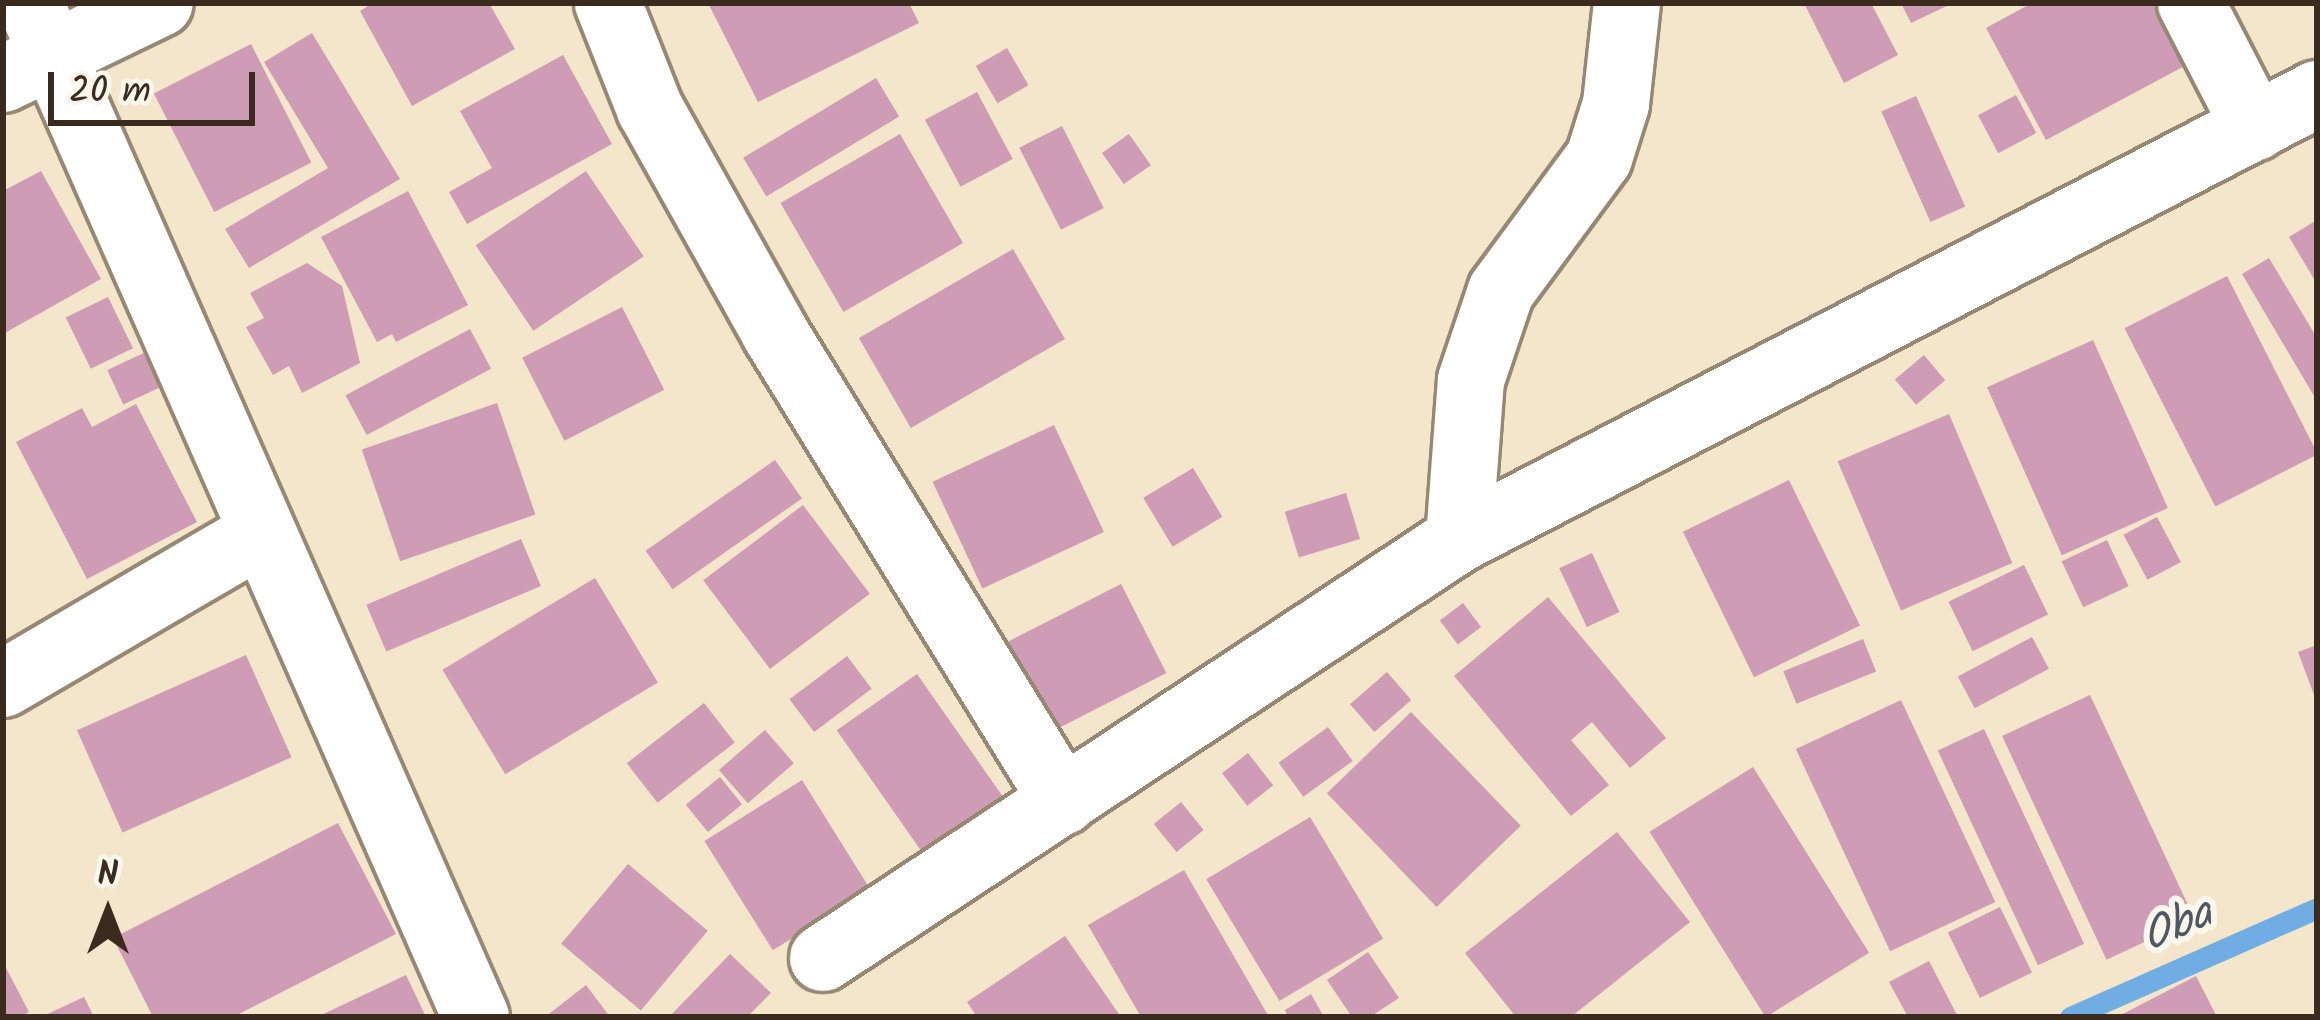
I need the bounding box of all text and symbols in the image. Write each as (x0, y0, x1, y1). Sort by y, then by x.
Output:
scale bar (54, 48, 261, 122)
text: 20 m (69, 64, 151, 121)
text: N (98, 849, 118, 902)
north arrow (48, 852, 168, 972)
water label: Oba (2134, 888, 2222, 966)

